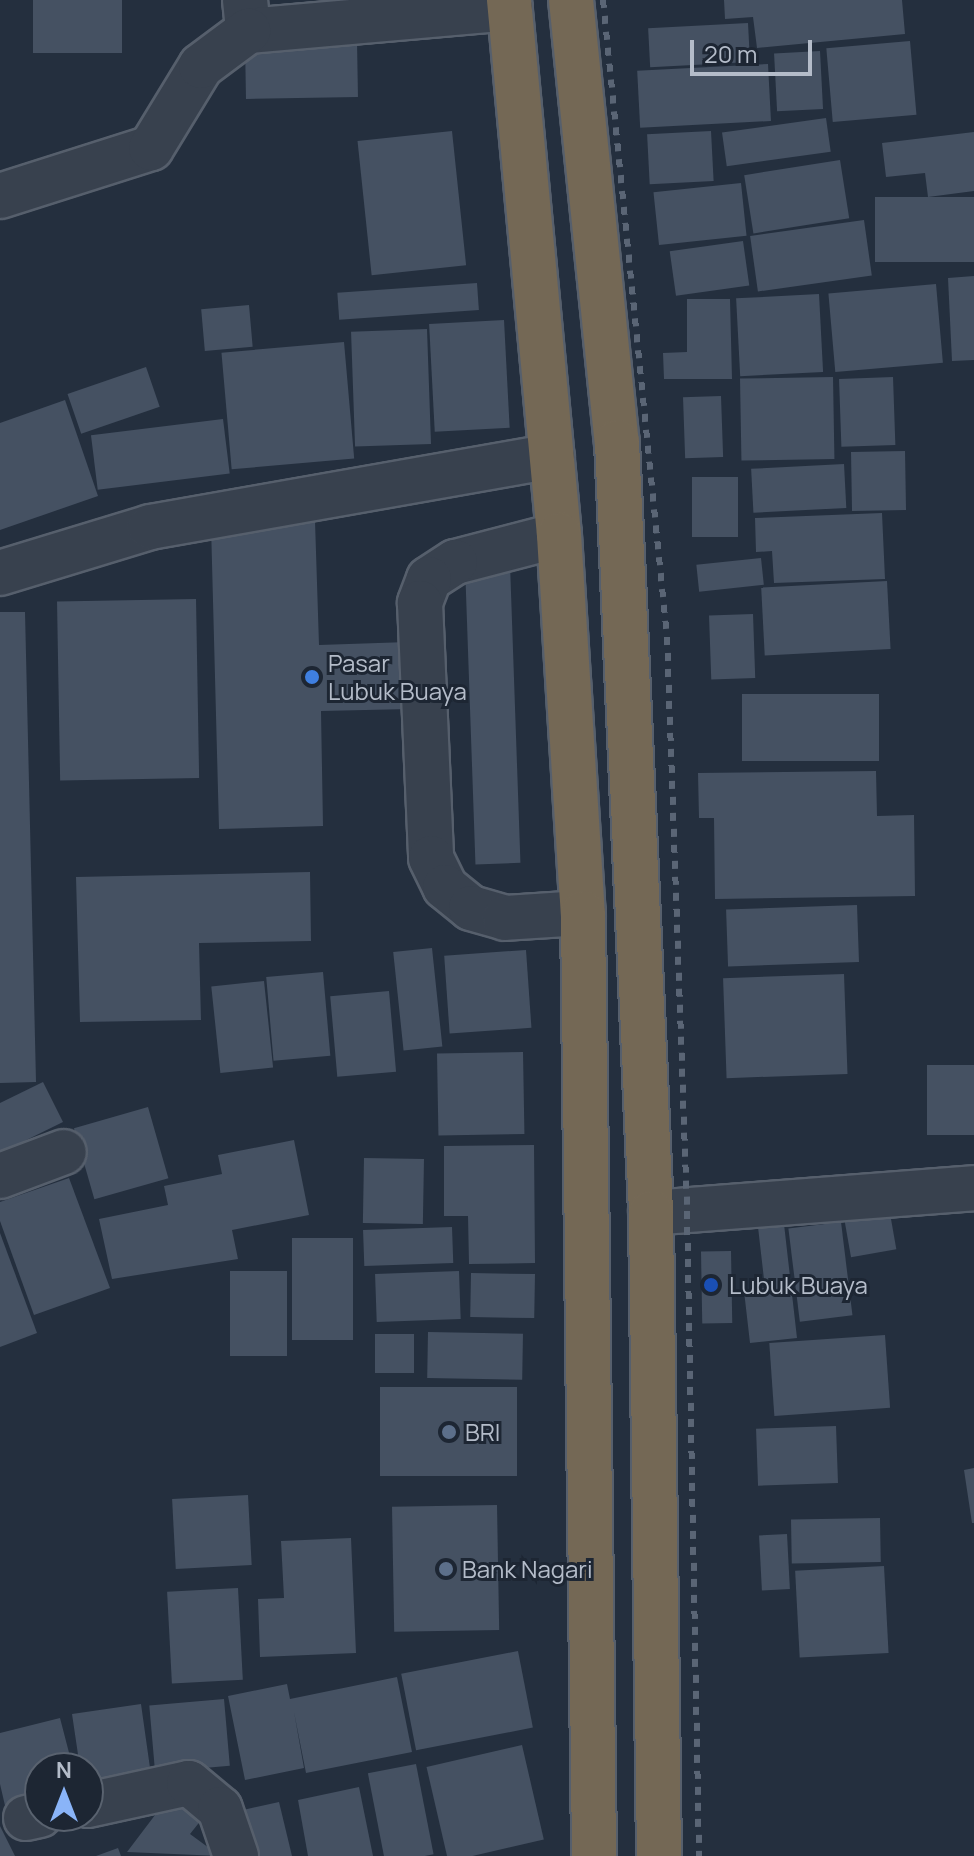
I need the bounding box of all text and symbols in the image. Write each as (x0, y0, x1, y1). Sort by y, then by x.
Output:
scale bar (694, 24, 816, 74)
text: 20 m (704, 37, 757, 70)
place label: Pasar Lubuk Buaya (328, 649, 467, 705)
marker: Pasar Lubuk Buaya (303, 668, 321, 686)
place label: Lubuk Buaya (729, 1271, 868, 1299)
marker: Lubuk Buaya (700, 1274, 722, 1296)
place label: BRI (465, 1418, 500, 1446)
marker: BRI (440, 1423, 458, 1441)
place label: Bank Nagari (462, 1555, 593, 1583)
marker: Bank Nagari (437, 1560, 455, 1578)
north arrow (24, 1752, 104, 1832)
text: N (56, 1755, 72, 1785)

